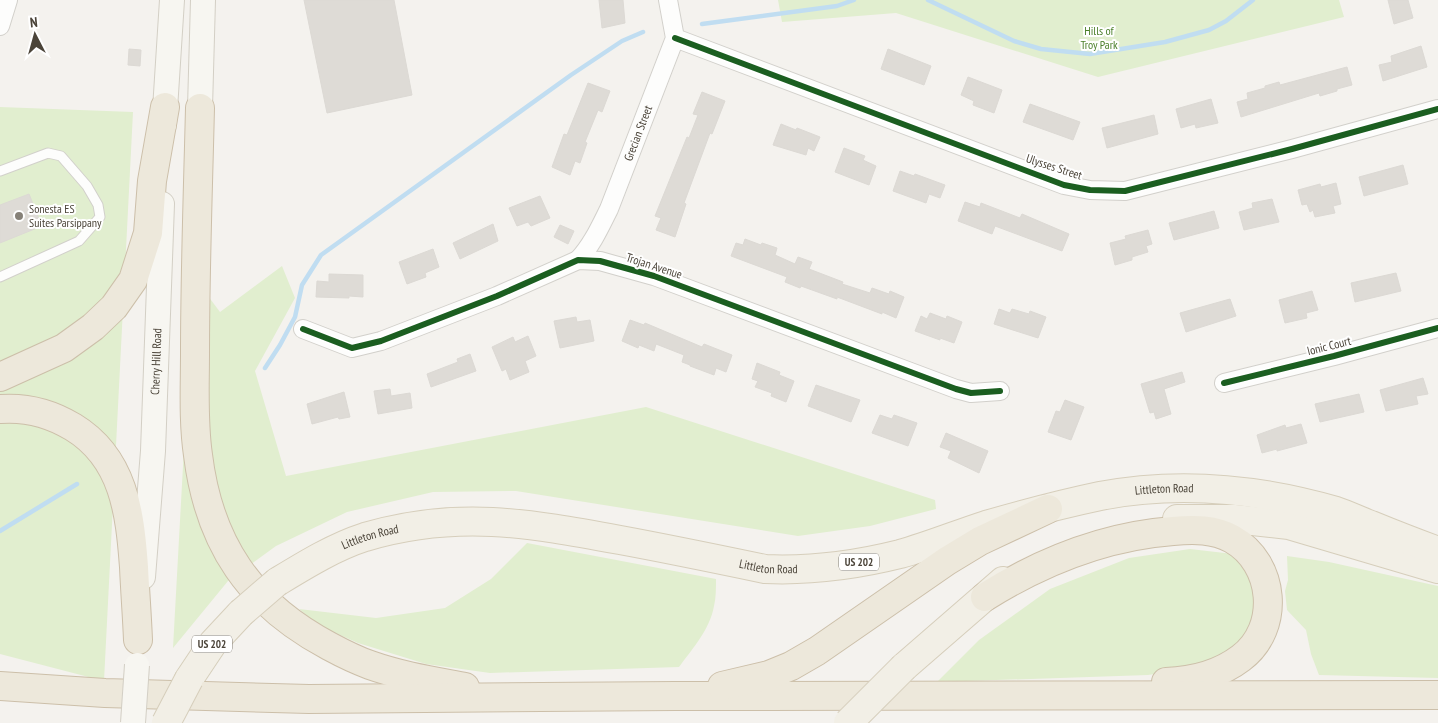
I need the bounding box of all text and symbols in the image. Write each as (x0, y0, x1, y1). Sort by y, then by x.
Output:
north arrow (10, 10, 60, 60)
text: N (29, 13, 38, 31)
park label: Hills of Troy Park (1080, 23, 1118, 52)
street label: Grecian Street (620, 103, 656, 163)
street label: Ulysses Street (1024, 150, 1085, 183)
place label: Sonesta ES Suites Parsippany (29, 201, 102, 230)
marker: Sonesta ES Suites Parsippany (13, 210, 25, 222)
street label: Trojan Avenue (624, 249, 684, 282)
street label: Cherry Hill Road (147, 328, 164, 395)
street label: Ionic Court (1305, 333, 1353, 358)
street label: Littleton Road (1134, 480, 1194, 498)
street label: Littleton Road (339, 521, 400, 552)
road number: US 202 (839, 554, 879, 570)
street label: Littleton Road (738, 556, 798, 576)
road number: US 202 (192, 636, 232, 652)

